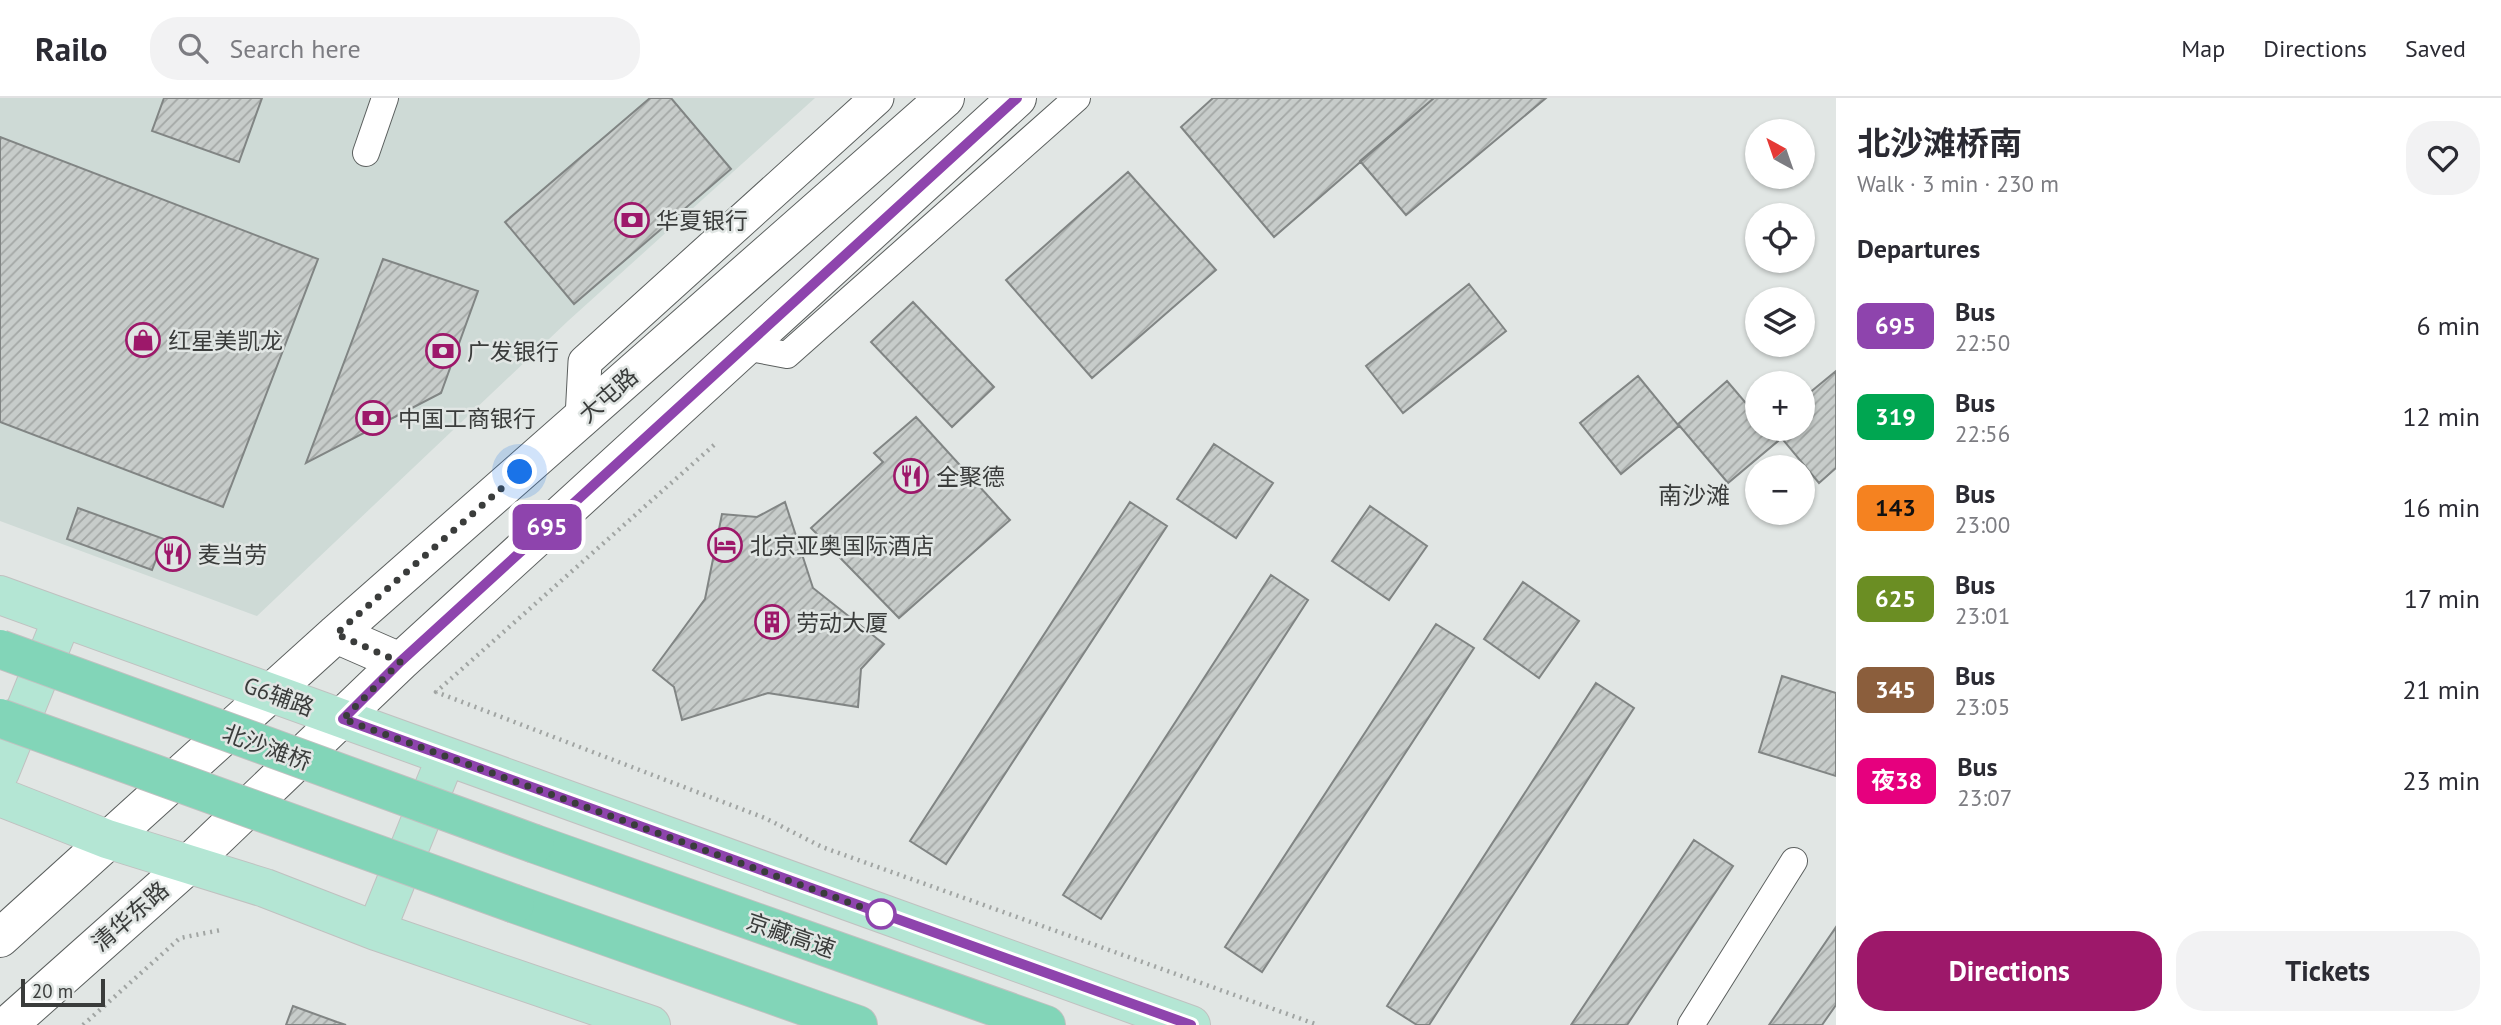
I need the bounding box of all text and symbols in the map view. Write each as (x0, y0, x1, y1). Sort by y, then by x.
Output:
search box (150, 17, 640, 80)
text: Railo (35, 27, 108, 70)
icon: search (174, 29, 212, 67)
text: Search here (230, 32, 361, 65)
text: Map (2181, 33, 2225, 64)
text: Directions (2263, 33, 2367, 64)
text: Saved (2405, 33, 2466, 64)
north arrow (1745, 119, 1815, 189)
map controls (1745, 119, 1815, 525)
text: 北沙滩桥南 (1857, 121, 2022, 164)
button: heart (2406, 121, 2480, 195)
text: Walk · 3 min · 230 m (1857, 169, 2059, 198)
bank icon: 华夏银行 (613, 201, 651, 239)
button: locate (1745, 203, 1815, 273)
place label: 华夏银行 (656, 206, 748, 235)
text: Departures (1857, 232, 1980, 265)
button: layers (1745, 287, 1815, 357)
text: Bus (1955, 295, 1995, 328)
text: 6 min (2417, 309, 2480, 342)
text: 695 (1875, 310, 1916, 341)
shop icon: 红星美凯龙 (124, 321, 162, 359)
place label: 红星美凯龙 (168, 326, 283, 355)
text: 22:50 (1955, 328, 2010, 357)
bank icon: 广发银行 (424, 332, 462, 370)
place label: 广发银行 (467, 337, 559, 366)
street label: 大屯路 (572, 361, 644, 429)
button: + (1745, 371, 1815, 441)
text: Bus (1955, 386, 1995, 419)
bank icon: 中国工商银行 (354, 399, 392, 437)
text: 12 min (2402, 400, 2480, 433)
text: 319 (1875, 401, 1916, 432)
place label: 中国工商银行 (398, 404, 536, 433)
text: 22:56 (1955, 419, 2010, 448)
your location (502, 454, 537, 489)
button: − (1745, 455, 1815, 525)
restaurant icon: 全聚德 (892, 457, 930, 495)
place label: 全聚德 (936, 462, 1005, 491)
text: Bus (1955, 477, 1995, 510)
district label: 南沙滩 (1658, 480, 1730, 511)
text: 16 min (2402, 491, 2480, 524)
text: 143 (1875, 492, 1916, 523)
line badge: 695 (507, 504, 587, 550)
text: 23:00 (1955, 510, 2010, 539)
text: 695 (527, 511, 567, 542)
hotel icon: 北京亚奥国际酒店 (706, 526, 744, 564)
place label: 北京亚奥国际酒店 (750, 531, 934, 560)
restaurant icon: 麦当劳 (154, 535, 192, 573)
place label: 麦当劳 (198, 540, 267, 569)
text: Bus (1955, 568, 1995, 601)
text: 17 min (2404, 582, 2480, 615)
text: 625 (1875, 583, 1916, 614)
text: 23:01 (1955, 601, 2010, 630)
building icon: 劳动大厦 (753, 603, 791, 641)
place label: 劳动大厦 (796, 608, 888, 637)
text: Bus (1955, 659, 1995, 692)
street label: G6辅路 (240, 670, 318, 722)
text: 21 min (2402, 673, 2480, 706)
text: 345 (1875, 674, 1916, 705)
text: 23:05 (1955, 692, 2010, 721)
street label: 北沙滩桥 (219, 718, 315, 776)
text: Bus (1957, 750, 1998, 783)
text: 23 min (2402, 764, 2480, 797)
text: 夜38 (1871, 765, 1922, 796)
text: 23:07 (1957, 783, 2012, 812)
street label: 清华东路 (86, 875, 174, 957)
unlabelled marker (866, 899, 896, 929)
street label: 京藏高速 (743, 906, 839, 964)
button: Directions (1857, 931, 2162, 1011)
button: Tickets (2176, 931, 2480, 1011)
scale bar (21, 976, 105, 1008)
text: 20 m (32, 979, 73, 1003)

